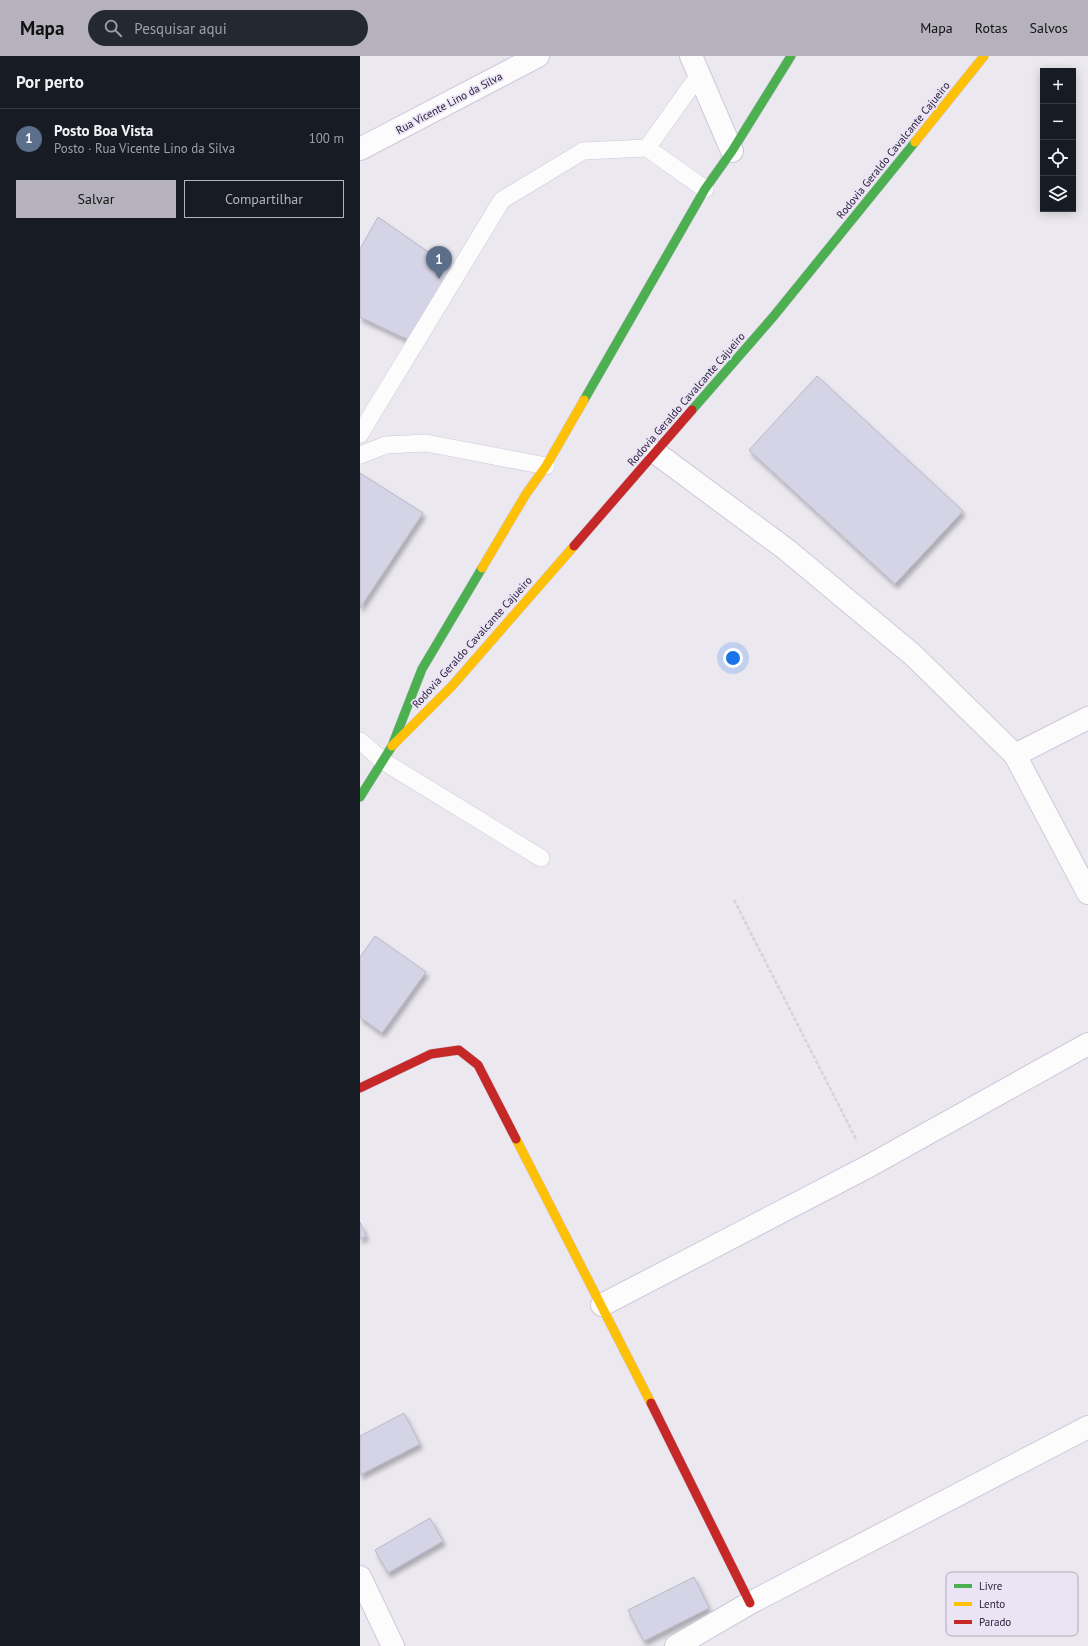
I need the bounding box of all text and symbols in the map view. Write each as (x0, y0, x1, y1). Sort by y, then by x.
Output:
search box (88, 10, 368, 46)
text: Mapa (20, 16, 64, 40)
icon: search (102, 17, 124, 39)
text: Pesquisar aqui (134, 19, 227, 38)
text: Mapa (920, 19, 953, 37)
text: Rotas (975, 19, 1008, 37)
text: Salvos (1030, 19, 1068, 37)
map controls (1040, 68, 1076, 212)
button: + (1040, 68, 1076, 104)
street label: Rua Vicente Lino da Silva (393, 69, 505, 137)
text: Por perto (16, 71, 84, 93)
street label: Rodovia Geraldo Cavalcante Cajueiro (833, 79, 953, 221)
button: − (1040, 104, 1076, 140)
text: Posto Boa Vista (54, 121, 153, 140)
text: 1 (25, 130, 33, 147)
text: 100 m (309, 130, 344, 147)
text: Posto · Rua Vicente Lino da Silva (54, 140, 235, 157)
button: locate (1040, 140, 1076, 176)
button: layers (1040, 176, 1076, 212)
button: Salvar (16, 180, 176, 218)
button: Compartilhar (184, 180, 344, 218)
pin: 1 (426, 246, 452, 279)
street label: Rodovia Geraldo Cavalcante Cajueiro (624, 329, 748, 469)
street label: Rodovia Geraldo Cavalcante Cajueiro (409, 573, 535, 711)
your location (723, 648, 743, 668)
legend (946, 1572, 1078, 1636)
text: Livre (979, 1579, 1003, 1593)
text: Lento (979, 1597, 1005, 1611)
text: Parado (979, 1615, 1011, 1629)

